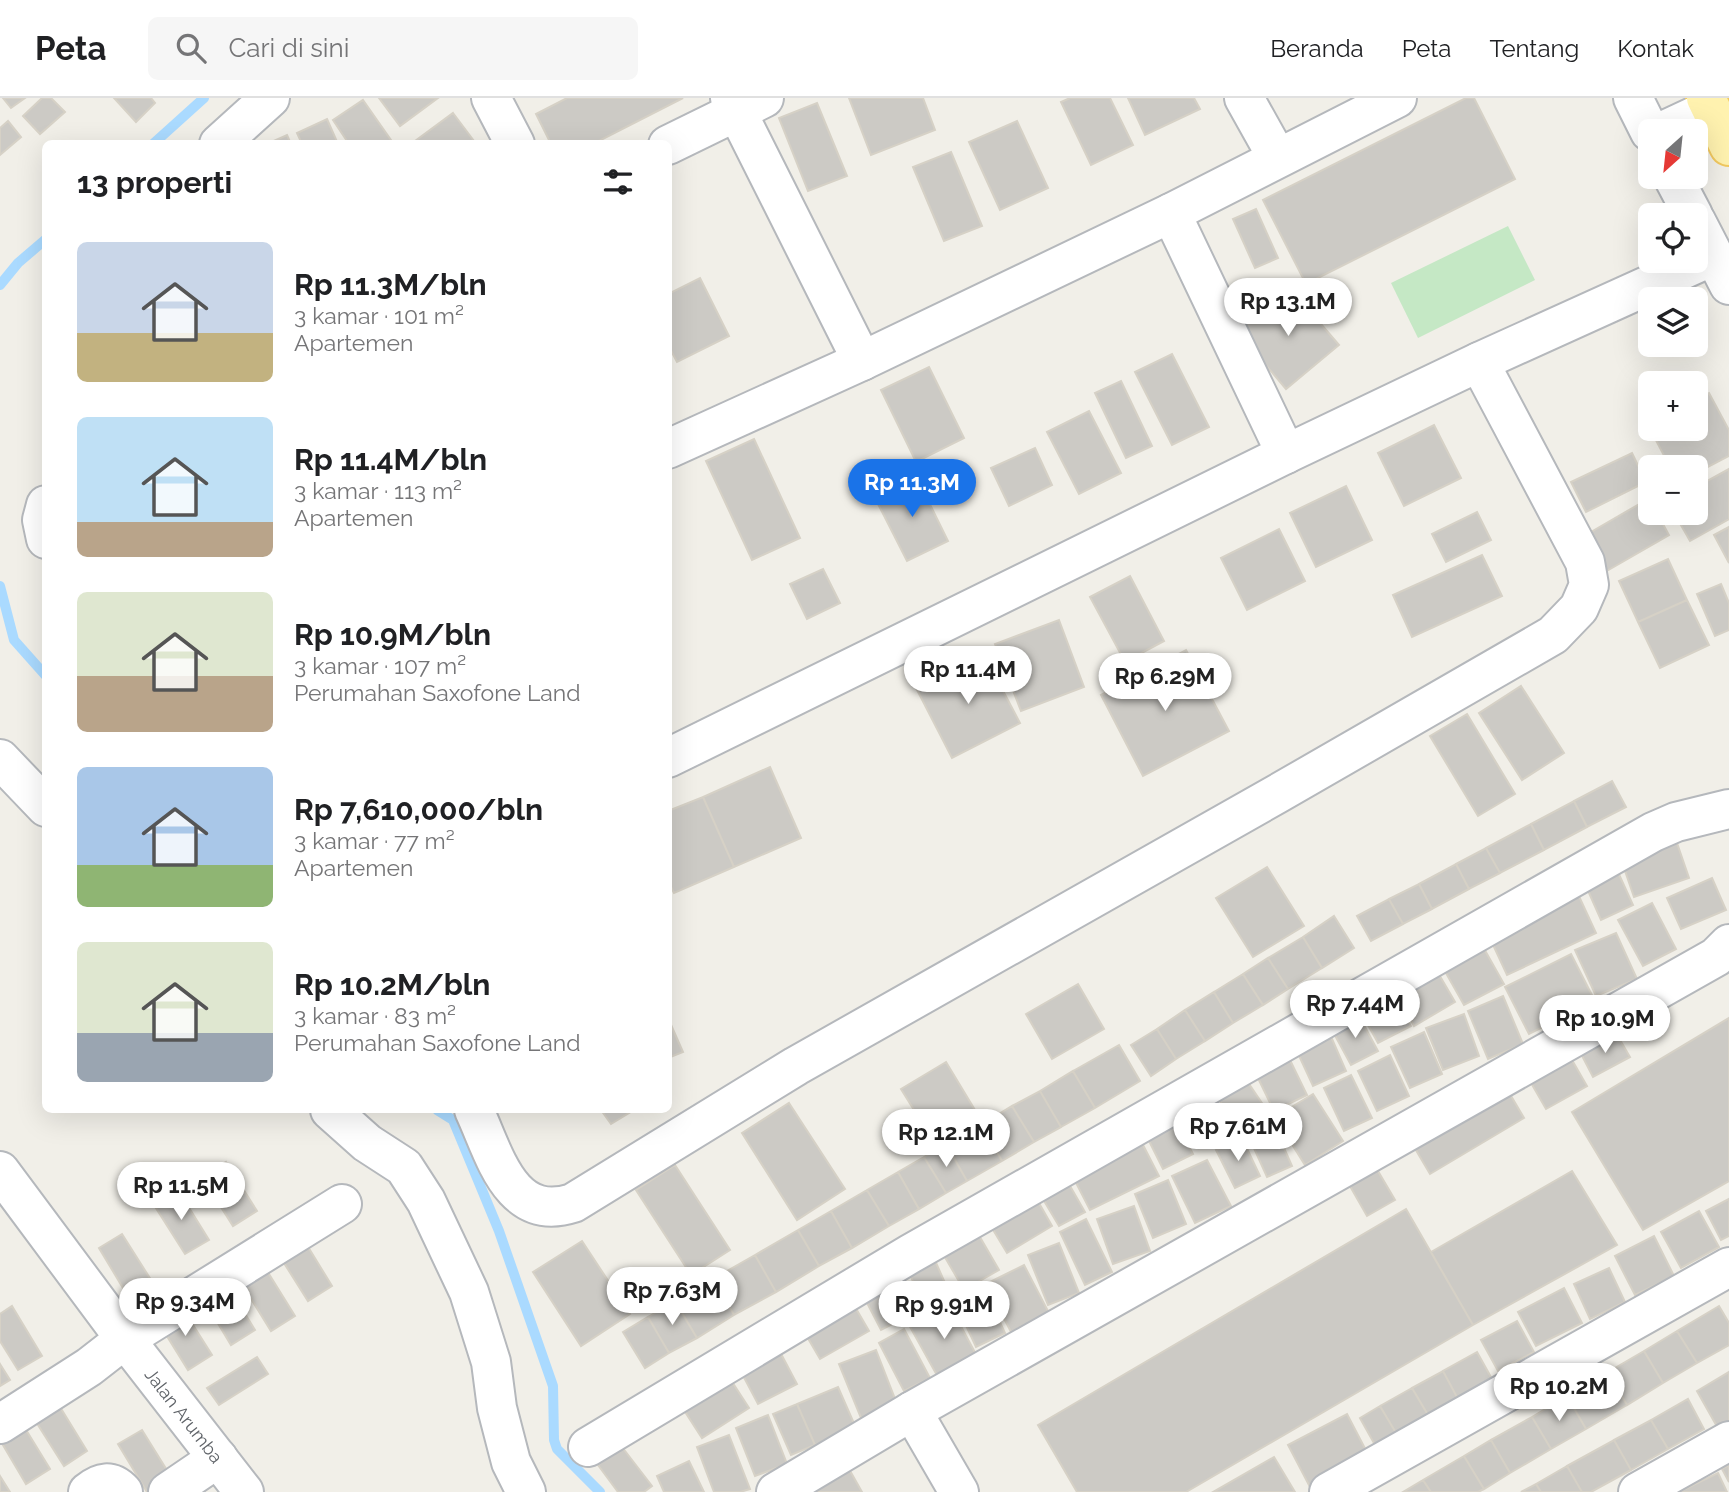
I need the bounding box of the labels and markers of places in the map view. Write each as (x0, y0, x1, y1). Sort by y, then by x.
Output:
pin: Rp 13.1M (1216, 278, 1360, 338)
pin: Rp 11.3M (840, 460, 984, 519)
pin: Rp 11.4M (896, 646, 1040, 706)
pin: Rp 6.29M (1093, 654, 1237, 713)
pin: Rp 7.44M (1283, 981, 1427, 1040)
pin: Rp 10.9M (1533, 996, 1677, 1055)
pin: Rp 7.61M (1166, 1104, 1310, 1163)
pin: Rp 12.1M (874, 1110, 1018, 1169)
pin: Rp 11.5M (109, 1162, 253, 1222)
pin: Rp 7.63M (600, 1268, 744, 1327)
pin: Rp 9.34M (113, 1278, 257, 1338)
pin: Rp 9.91M (872, 1282, 1016, 1341)
pin: Rp 10.2M (1487, 1364, 1631, 1423)

